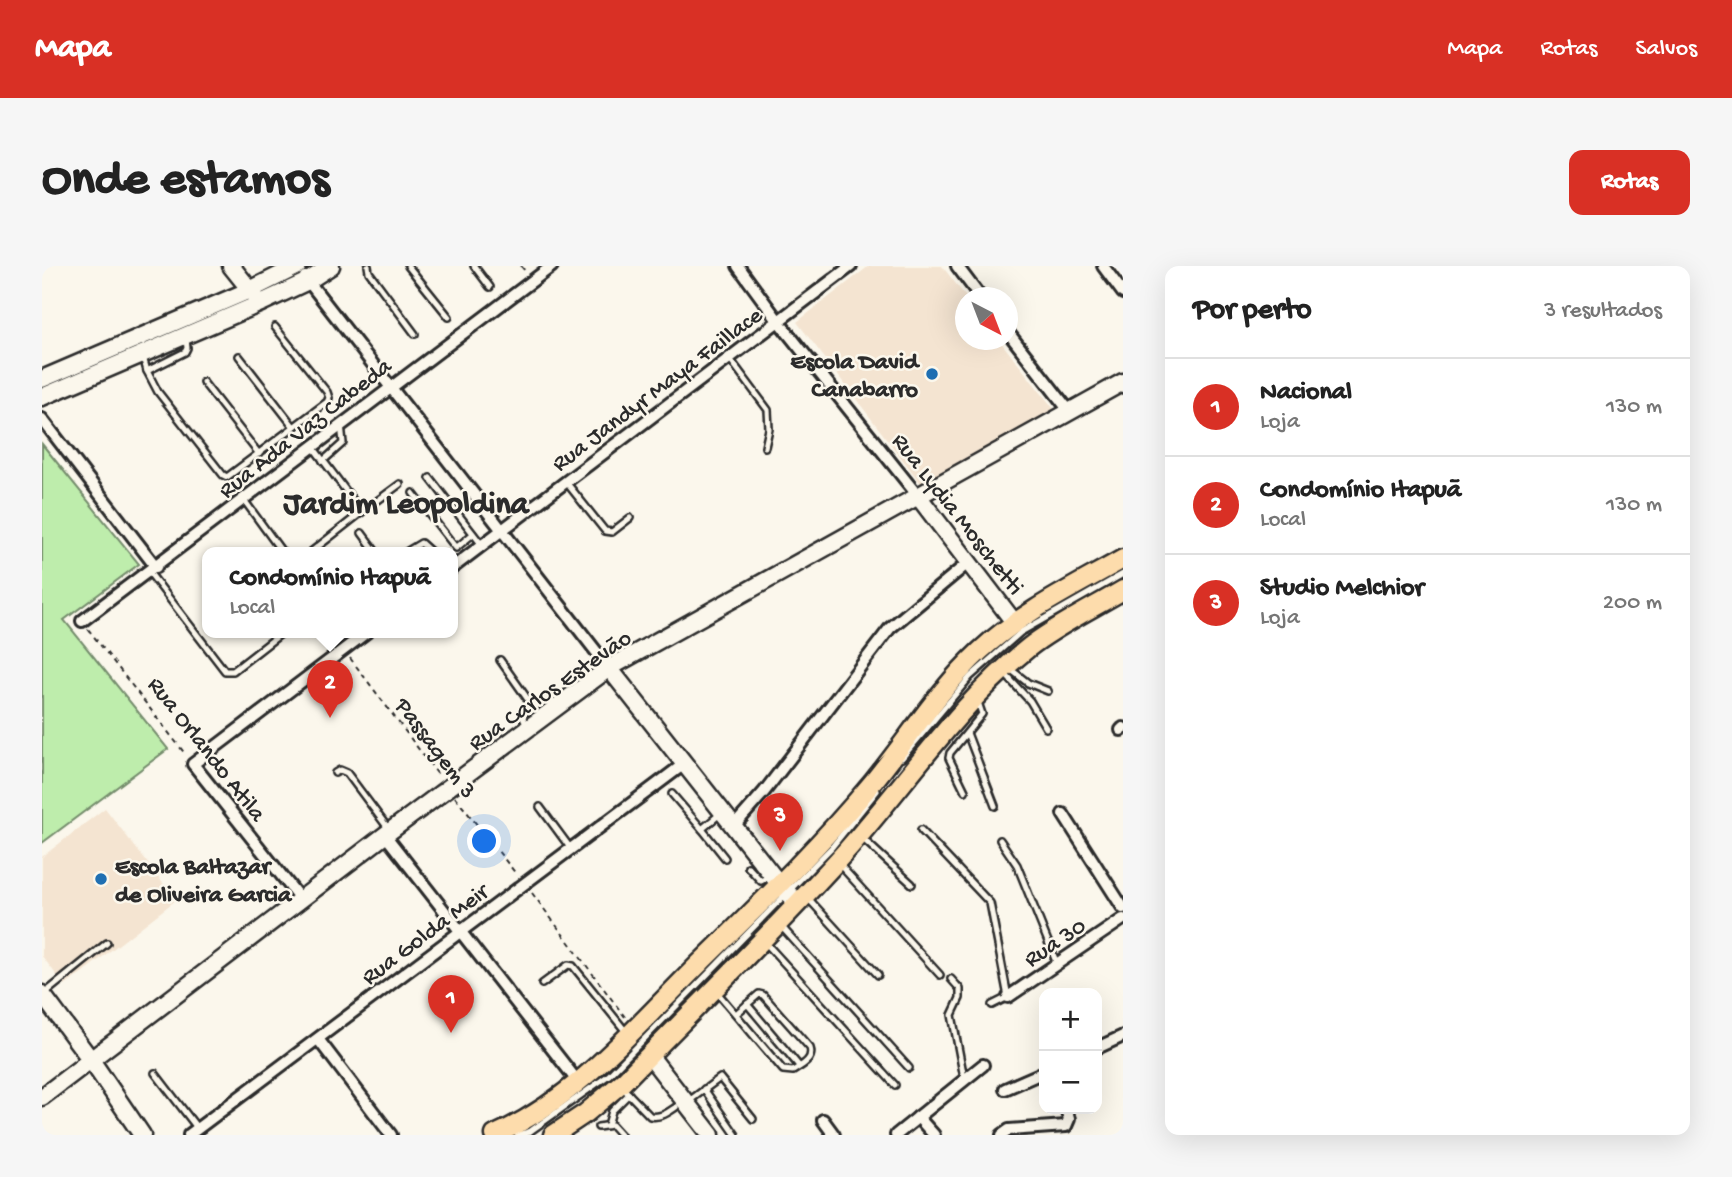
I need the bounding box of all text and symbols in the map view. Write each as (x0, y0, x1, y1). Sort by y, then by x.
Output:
text: Mapa (35, 30, 111, 68)
text: Mapa (1447, 35, 1502, 64)
text: Rotas (1540, 35, 1597, 64)
text: Salvos (1635, 35, 1697, 64)
button: Rotas (1569, 150, 1690, 215)
text: Onde estamos (42, 153, 329, 211)
north arrow (955, 287, 1018, 350)
text: Por perto (1193, 294, 1312, 329)
text: 3 resultados (1544, 298, 1662, 325)
street label: Rua Jandyr Maya Faillace (547, 302, 770, 480)
place label: Escola David Canabarro (790, 349, 921, 406)
street label: Rua Ada Vaz Cabeda (214, 353, 399, 506)
marker: Escola David Canabarro (924, 366, 940, 382)
text: Nacional (1260, 378, 1352, 409)
text: 1 (1211, 394, 1221, 421)
text: 130 m (1606, 394, 1662, 421)
text: Loja (1260, 409, 1300, 436)
street label: Rua Lydia Moschetti (884, 428, 1029, 602)
text: Condomínio Itapuã (1260, 476, 1461, 507)
district label: Jardim Leopoldina (283, 487, 531, 525)
text: 2 (1210, 492, 1222, 519)
text: 130 m (1606, 492, 1662, 519)
text: Local (1260, 507, 1306, 534)
popup (202, 547, 458, 638)
text: Condomínio Itapuã (229, 564, 431, 595)
text: Studio Melchior (1260, 574, 1424, 605)
text: 3 (1210, 590, 1222, 617)
text: 200 m (1603, 590, 1662, 617)
text: Local (229, 595, 275, 622)
text: Loja (1260, 605, 1300, 632)
street label: Rua Carlos Estevão (464, 625, 638, 759)
pin: 2 (307, 660, 353, 718)
street label: Rua Orlando Atila (140, 672, 271, 829)
street label: Passagem 3 (386, 692, 482, 805)
pin: 3 (757, 793, 803, 851)
your location (467, 824, 501, 858)
place label: Escola Baltazar de Oliveira Garcia (115, 854, 293, 911)
marker: Escola Baltazar de Oliveira Garcia (93, 871, 109, 887)
street label: Rua Golda Meir (357, 877, 497, 993)
street label: Rua 30 (1019, 913, 1093, 975)
pin: 1 (428, 975, 474, 1033)
map controls (1039, 988, 1102, 1114)
button: + (1039, 988, 1102, 1051)
button: − (1039, 1051, 1102, 1114)

